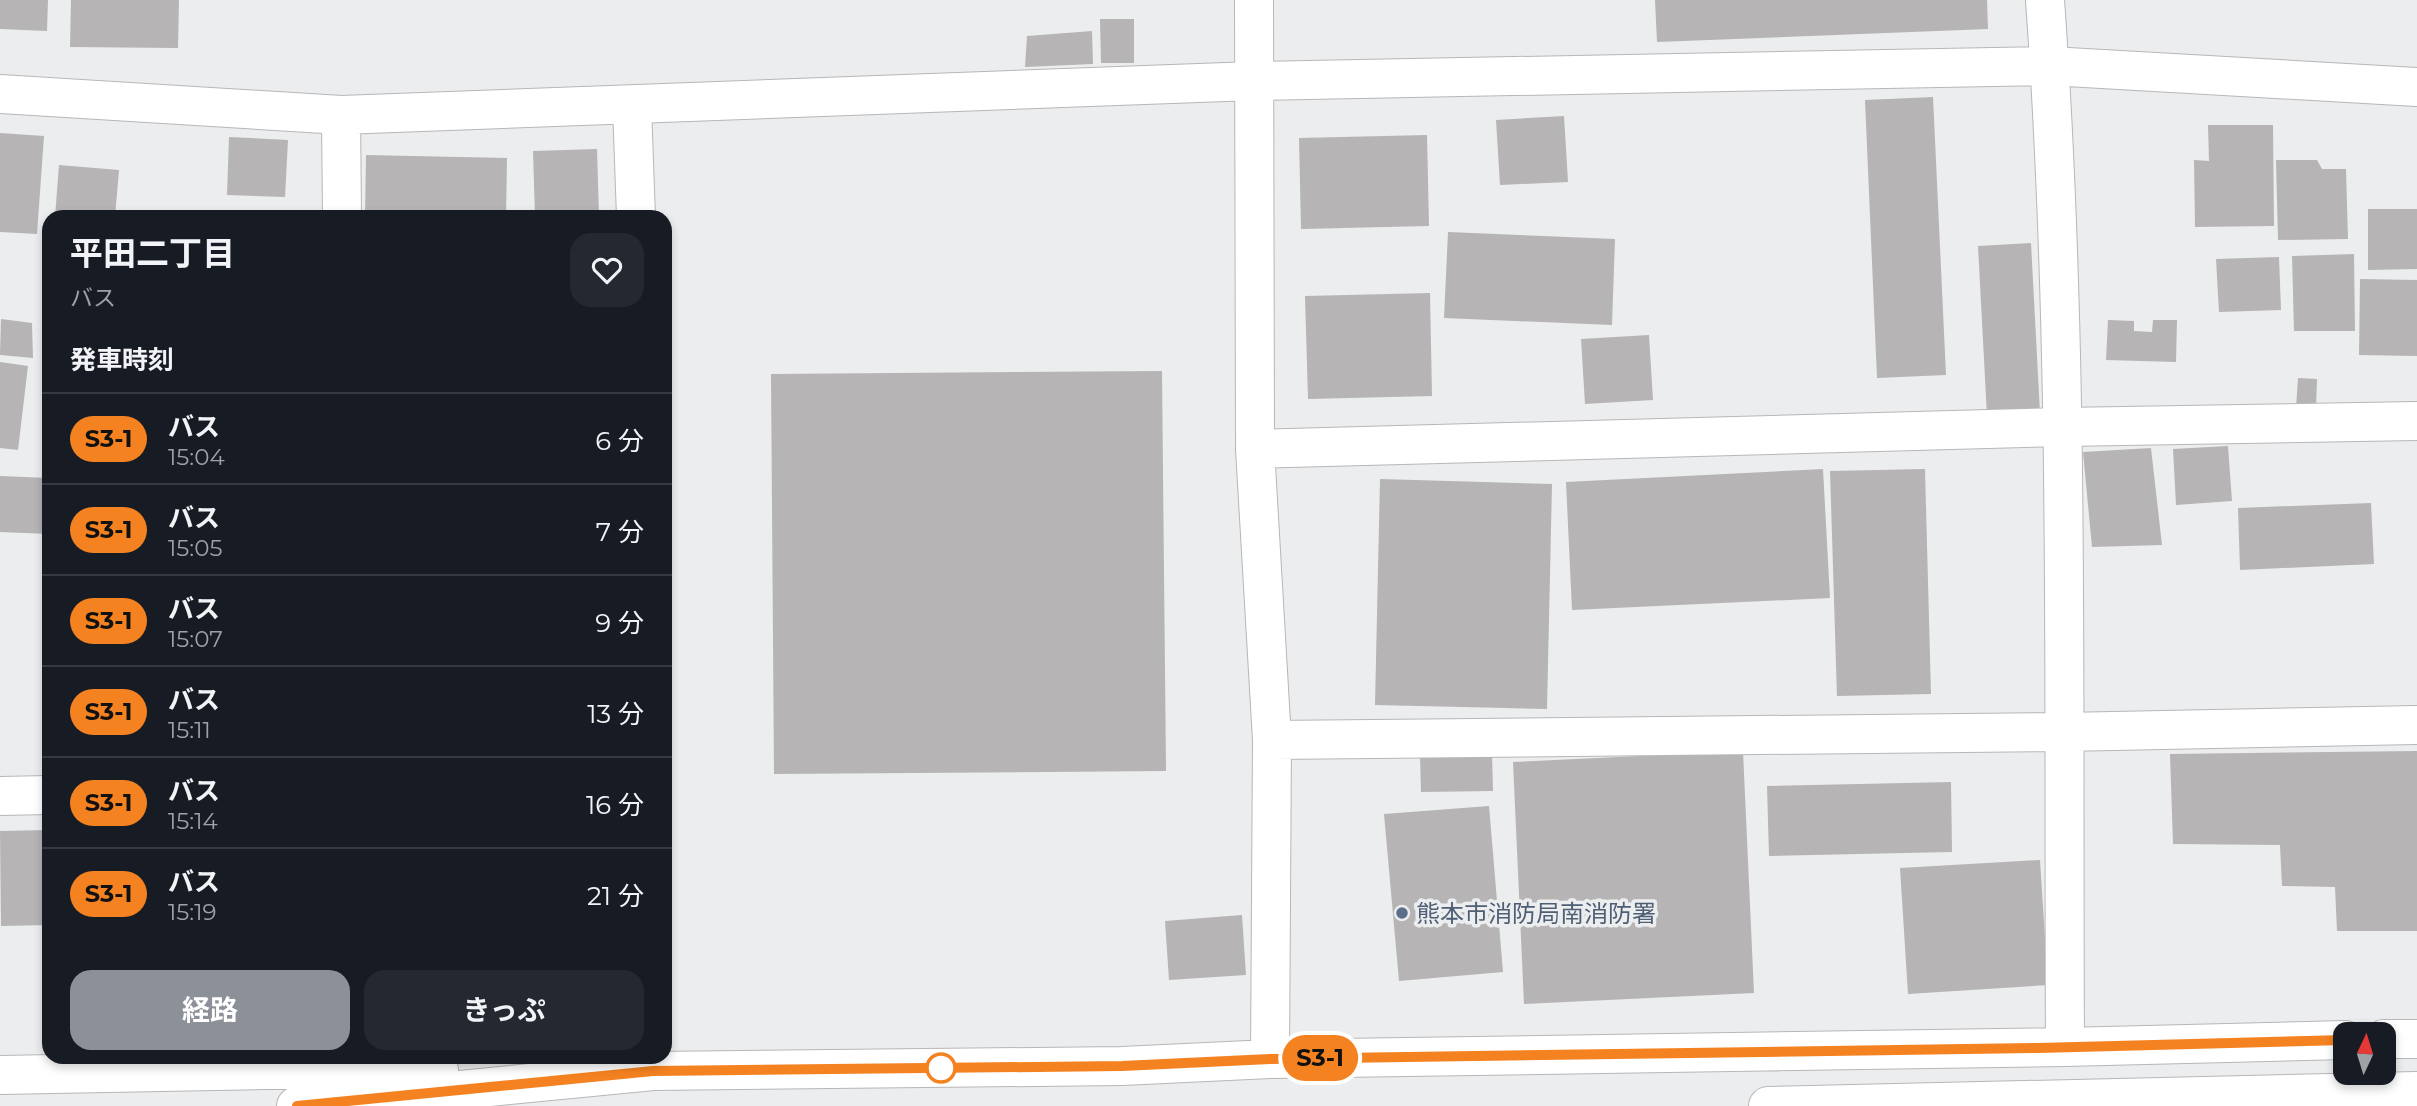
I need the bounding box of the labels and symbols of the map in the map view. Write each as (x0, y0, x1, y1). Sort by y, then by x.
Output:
place label: 熊本市消防局南消防署 (1416, 899, 1656, 928)
marker: 熊本市消防局南消防署 (1394, 905, 1410, 921)
north arrow (2333, 1022, 2396, 1085)
line badge: S3-1 (1271, 1035, 1369, 1081)
unlabelled marker (926, 1053, 956, 1083)

